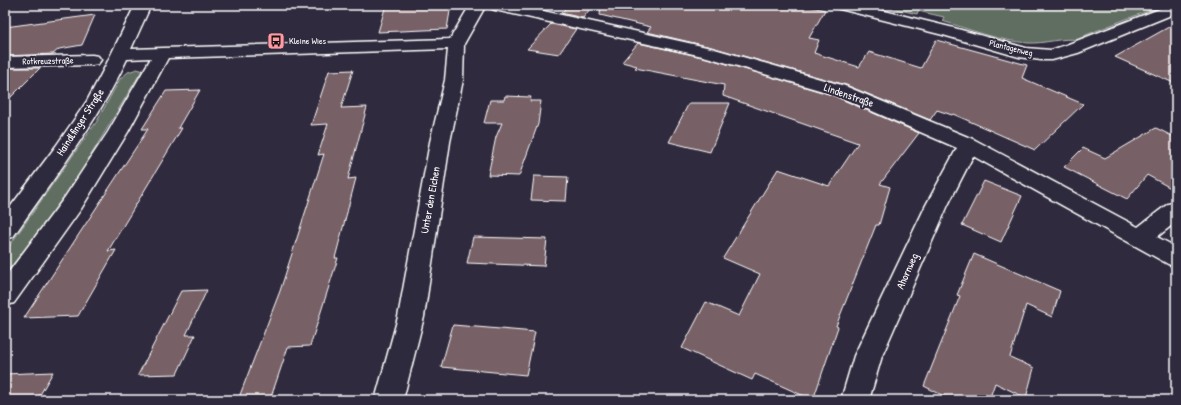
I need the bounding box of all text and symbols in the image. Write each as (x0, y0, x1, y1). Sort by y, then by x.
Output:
bus stop icon: Kleine Wies (266, 31, 286, 51)
place label: Kleine Wies (289, 35, 327, 47)
street label: Plantagenweg (988, 37, 1034, 59)
street label: Rotkreuzstraße (22, 55, 74, 67)
street label: Lindenstraße (822, 80, 876, 110)
street label: Haindlfinger Straße (53, 85, 107, 158)
street label: Unter den Eichen (417, 165, 443, 235)
street label: Ahornweg (893, 251, 921, 291)

